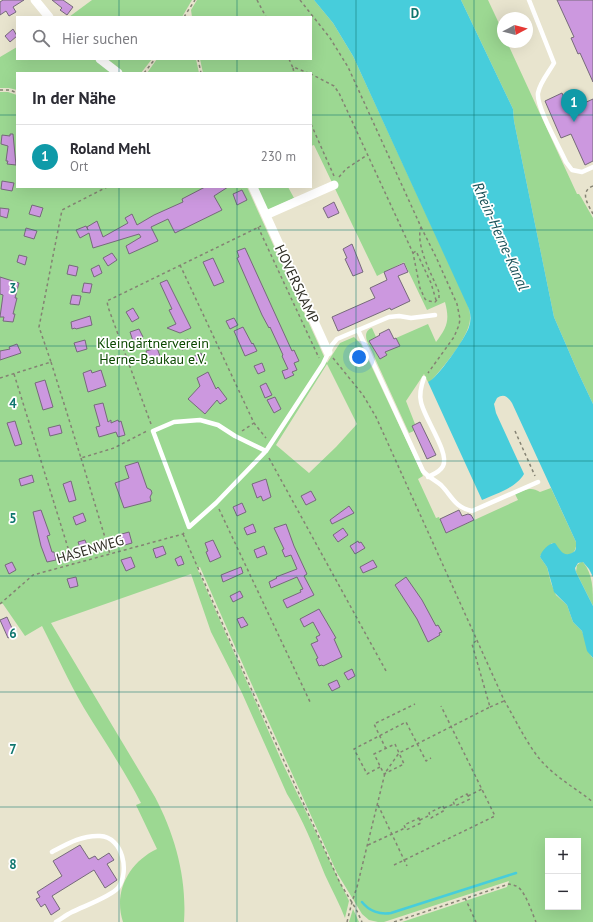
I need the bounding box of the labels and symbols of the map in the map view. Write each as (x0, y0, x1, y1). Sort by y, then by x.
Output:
text: D (411, 5, 419, 22)
north arrow (497, 12, 533, 48)
pin: 1 (561, 89, 587, 122)
water label: Rhein-Herne-Kanal (469, 179, 533, 293)
street label: HOVERSKAMP (271, 242, 323, 326)
text: 3 (9, 280, 17, 297)
park label: Kleingärtnerverein Herne-Baukau e.V. (97, 334, 209, 368)
your location (349, 347, 369, 367)
text: 4 (9, 395, 17, 412)
text: 5 (9, 510, 17, 527)
street label: HASENWEG (54, 531, 126, 567)
text: 6 (9, 625, 17, 642)
text: 7 (9, 741, 17, 758)
text: 8 (9, 856, 17, 873)

